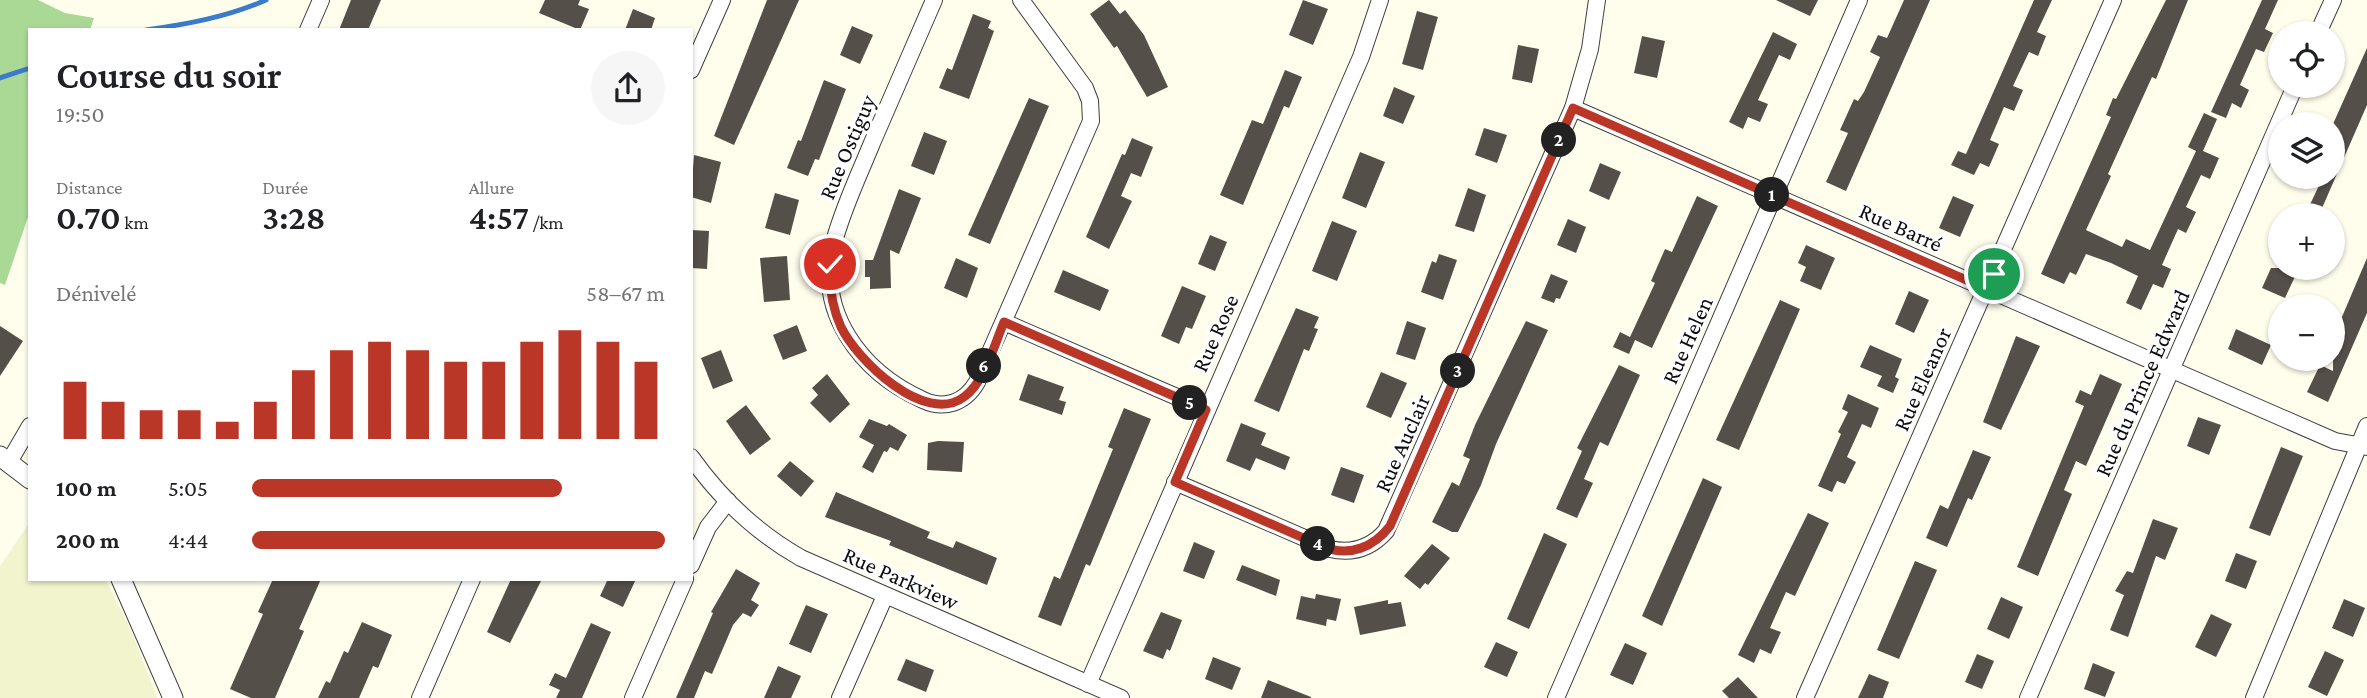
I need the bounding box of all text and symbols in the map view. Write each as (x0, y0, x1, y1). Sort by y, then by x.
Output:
map controls (2268, 21, 2345, 371)
button: locate (2268, 21, 2345, 98)
button: share (591, 51, 665, 125)
text: Course du soir (56, 54, 282, 96)
street label: Rue Ostiguy (813, 90, 881, 203)
text: 19:50 (56, 101, 104, 127)
button: layers (2268, 112, 2345, 189)
pin: 2 (1542, 122, 1576, 158)
text: 2 (1554, 129, 1563, 150)
text: Distance (56, 177, 122, 198)
text: Durée (262, 177, 308, 198)
text: Allure (469, 177, 514, 198)
pin: 1 (1754, 178, 1790, 212)
text: 1 (1768, 184, 1775, 205)
street label: Rue Barré (1855, 197, 1947, 257)
text: 0.70 (56, 198, 121, 237)
text: 3:28 (262, 198, 326, 237)
text: 4:57 (469, 198, 529, 237)
button: + (2268, 203, 2345, 280)
text: km (121, 212, 149, 233)
text: /km (529, 212, 564, 233)
pin (800, 234, 860, 294)
pin (1964, 244, 2024, 304)
icon: check (811, 245, 849, 283)
icon: arrive (1975, 255, 2013, 293)
text: Dénivelé (56, 280, 136, 306)
text: 58–67 m (586, 280, 665, 306)
street label: Rue du Prince Edward (2089, 286, 2195, 480)
street label: Rue Rose (1186, 290, 1244, 376)
street label: Rue Helen (1656, 292, 1718, 388)
button: − (2268, 294, 2345, 371)
street label: Rue Eleanor (1888, 323, 1956, 435)
pin: 6 (967, 348, 1002, 384)
pin: 3 (1440, 354, 1476, 388)
text: 6 (978, 355, 989, 376)
text: 3 (1453, 360, 1462, 381)
pin: 5 (1172, 386, 1208, 420)
street label: Rue Auclair (1369, 390, 1435, 496)
text: 5 (1185, 392, 1194, 413)
text: 100 m (56, 475, 116, 501)
text: 5:05 (168, 475, 208, 501)
pin: 4 (1300, 526, 1336, 562)
text: 200 m (56, 527, 120, 553)
text: 4:44 (168, 527, 209, 553)
text: 4 (1312, 533, 1323, 554)
street label: Rue Parkview (839, 541, 963, 615)

